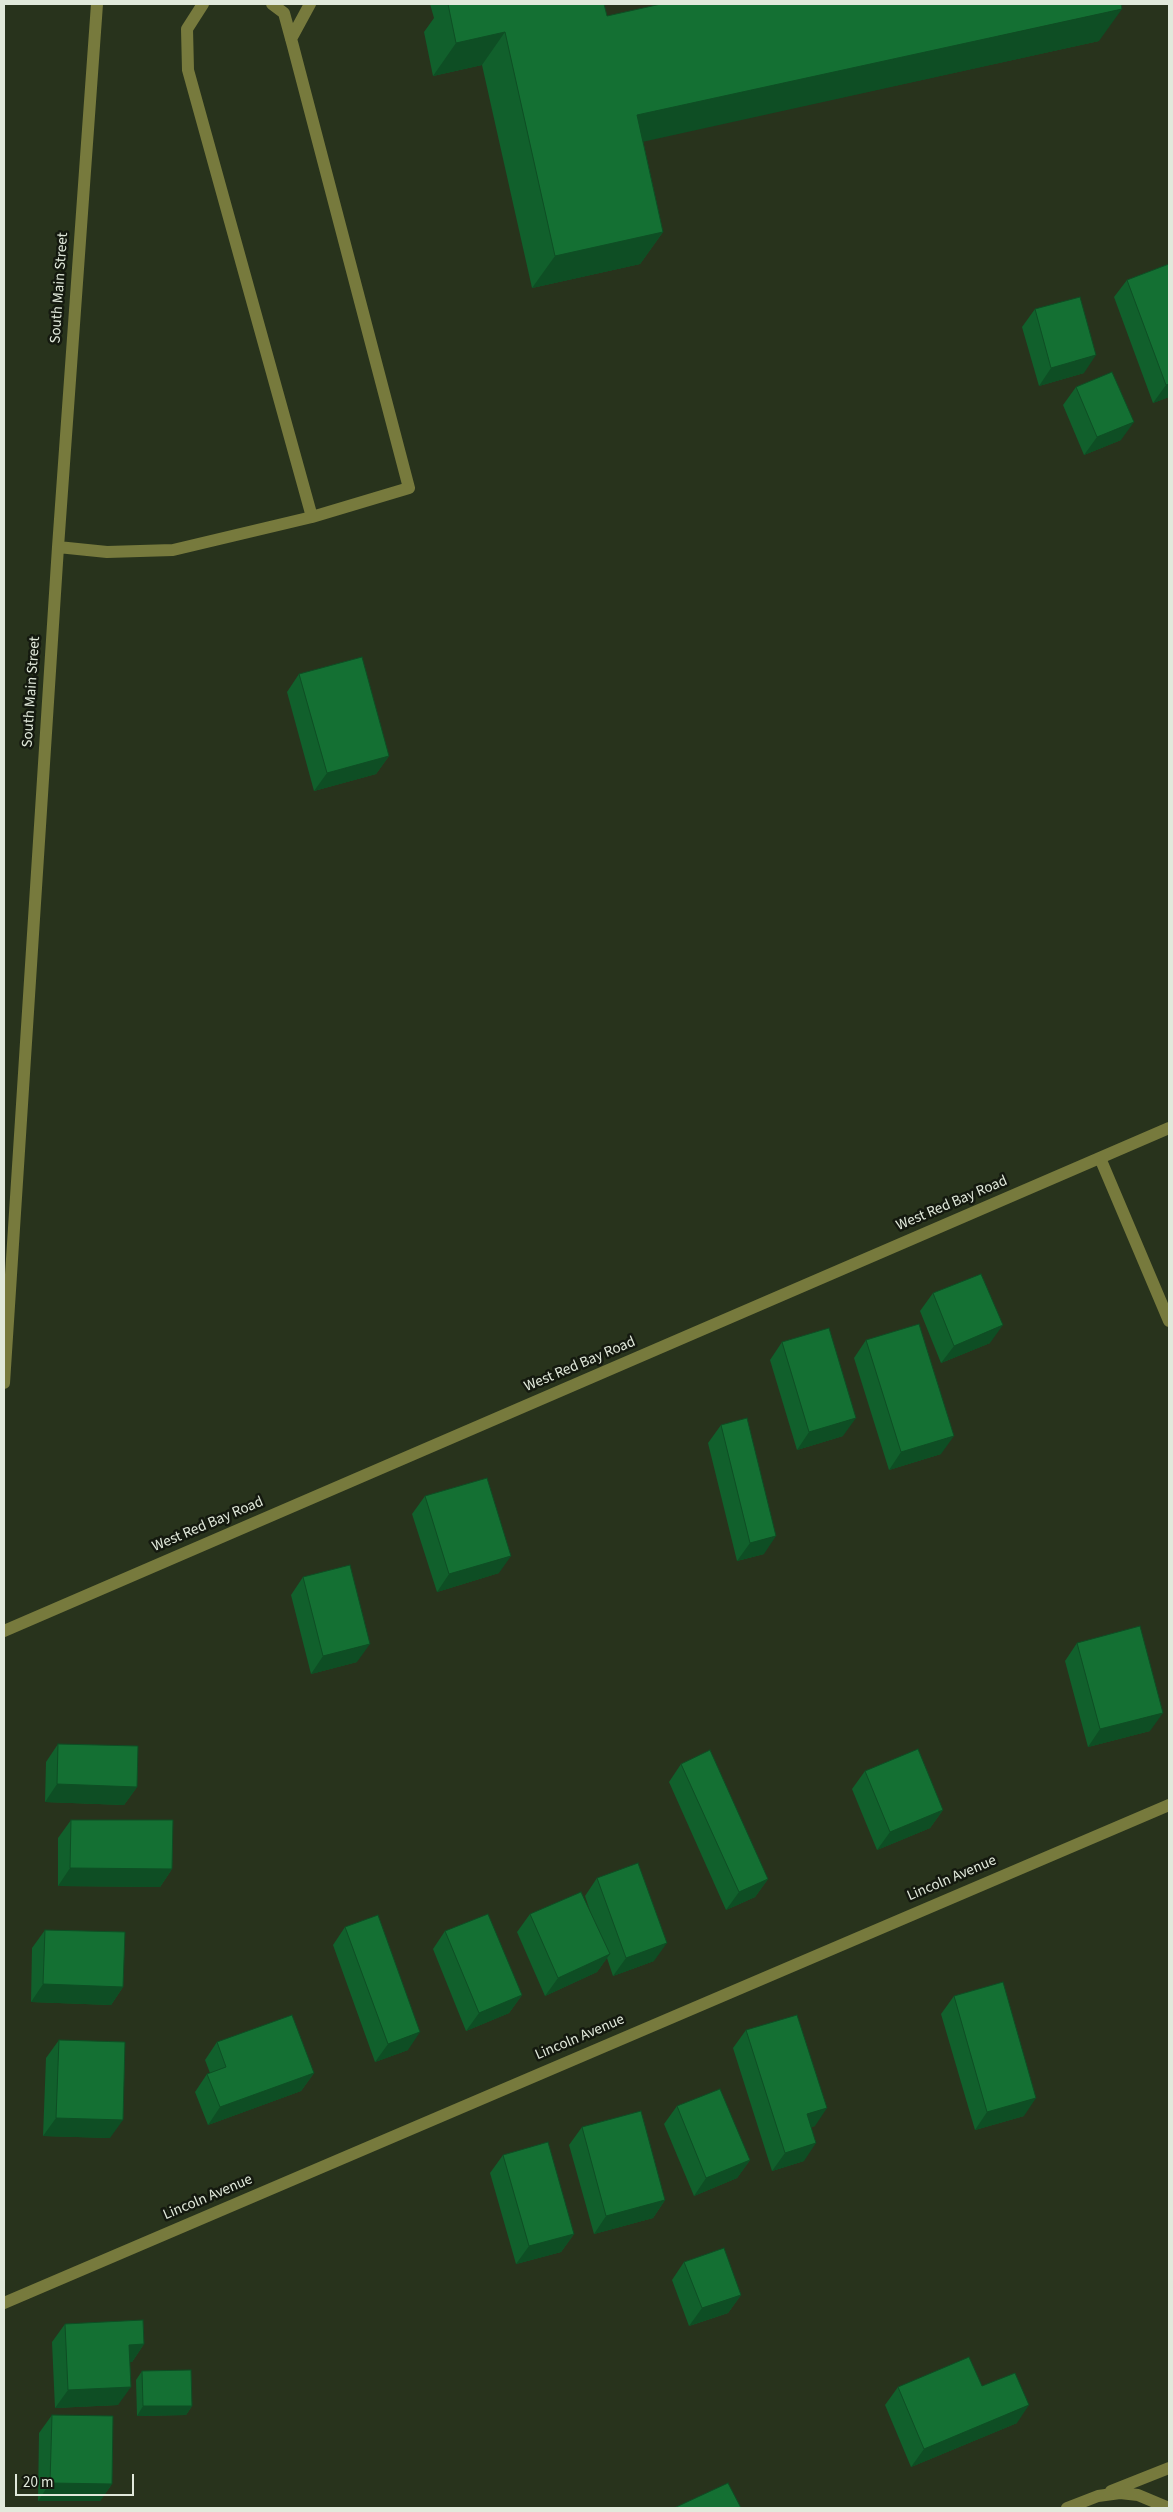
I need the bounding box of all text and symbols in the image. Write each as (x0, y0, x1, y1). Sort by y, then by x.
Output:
street label: South Main Street (47, 232, 73, 344)
street label: South Main Street (19, 636, 45, 748)
street label: West Red Bay Road (894, 1172, 1010, 1236)
street label: West Red Bay Road (522, 1333, 638, 1397)
street label: West Red Bay Road (150, 1493, 266, 1557)
street label: Lincoln Avenue (905, 1852, 999, 1906)
street label: Lincoln Avenue (533, 2011, 627, 2065)
street label: Lincoln Avenue (161, 2171, 255, 2225)
scale bar (18, 2464, 136, 2496)
text: 20 m (23, 2472, 53, 2493)

